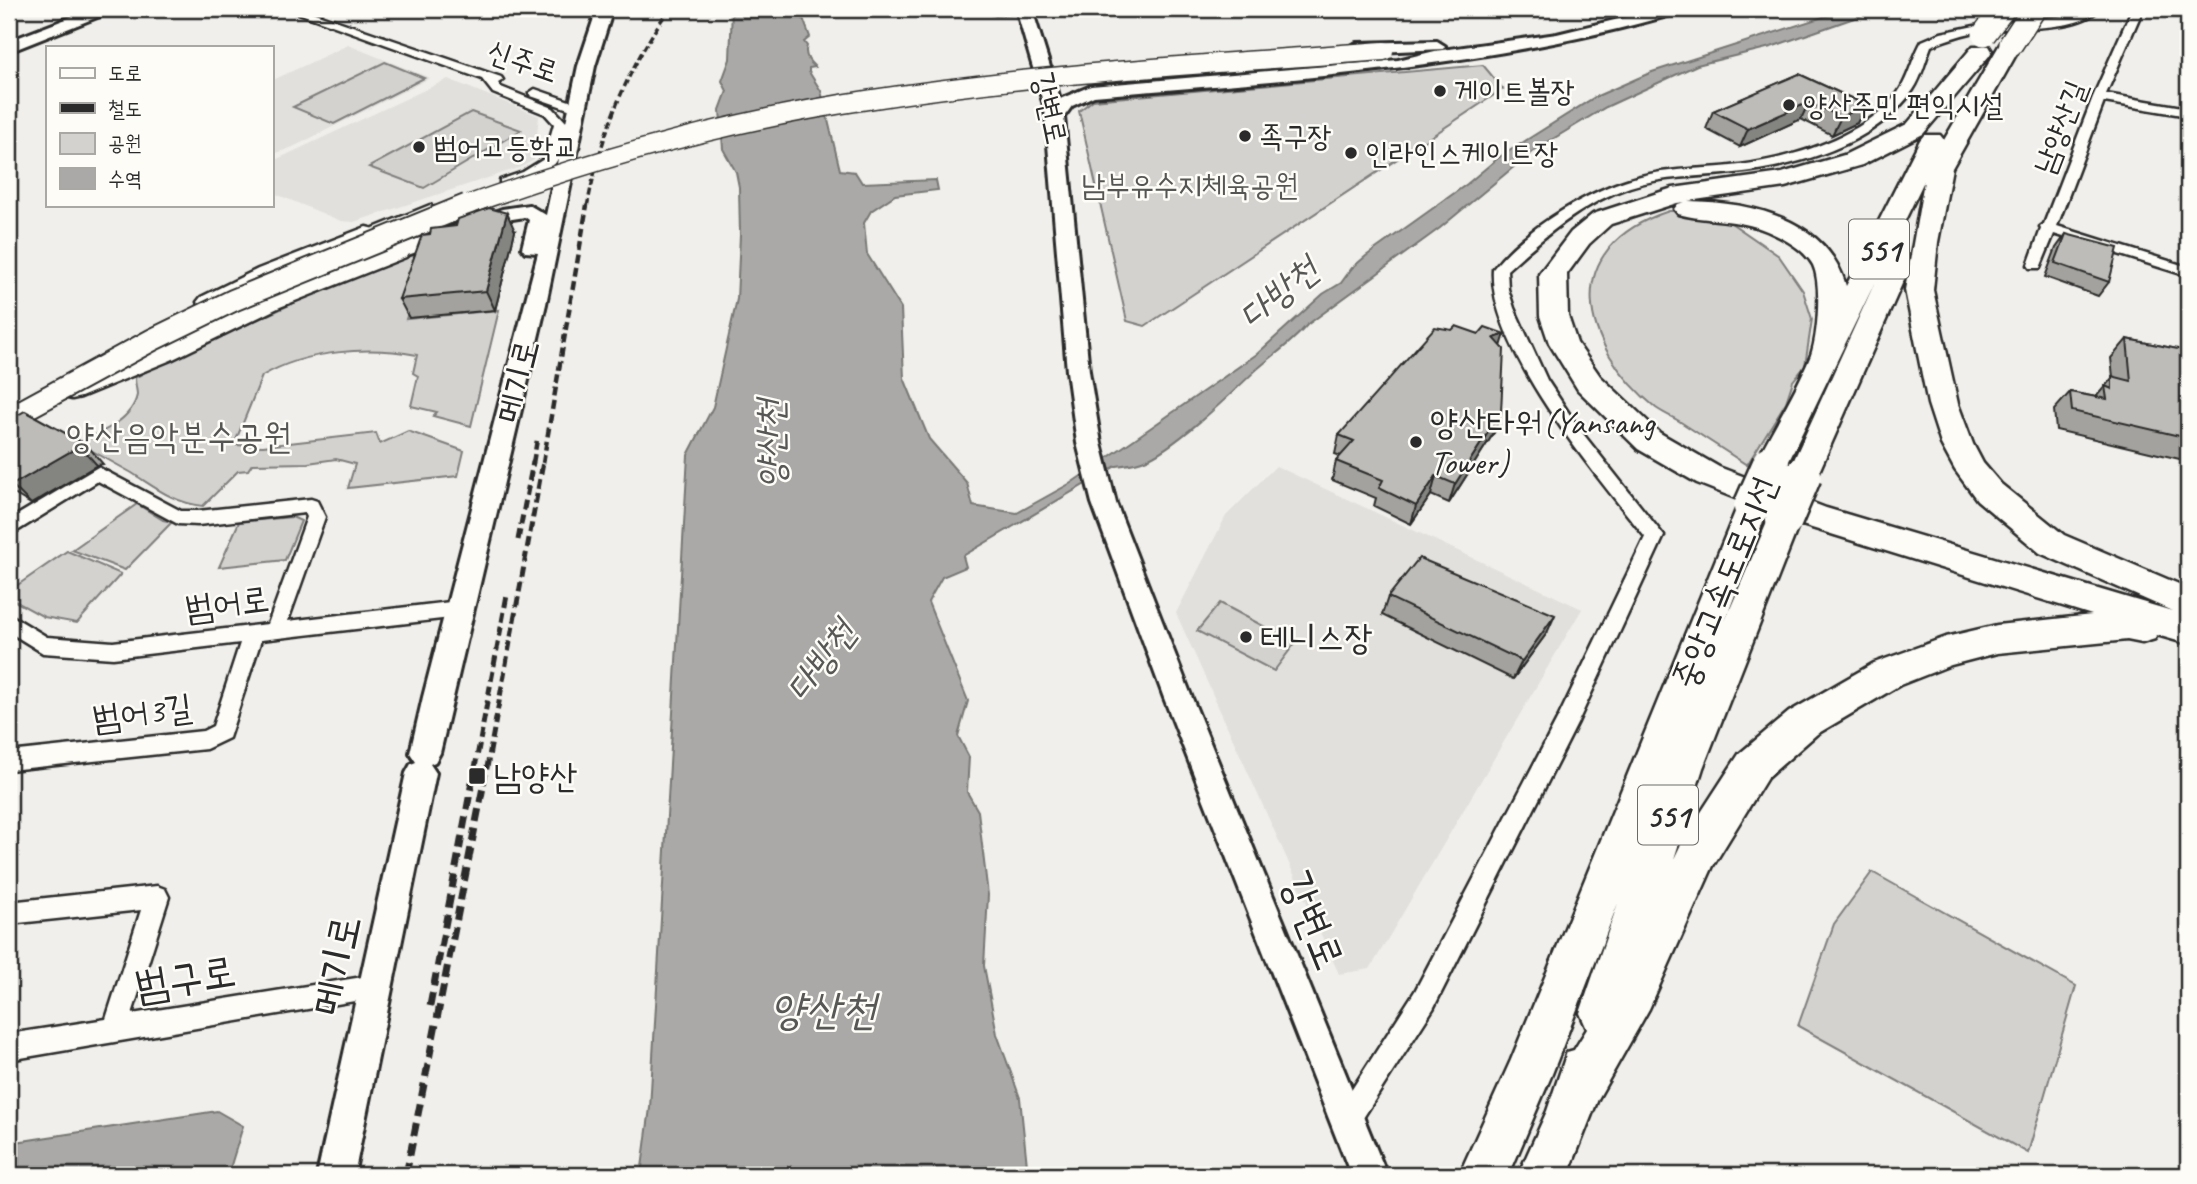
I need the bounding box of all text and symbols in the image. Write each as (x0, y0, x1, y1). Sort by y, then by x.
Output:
street label: 신주로 (483, 31, 563, 91)
legend (46, 46, 273, 206)
text: 도로 (108, 60, 142, 86)
street label: 강변로 (1024, 69, 1076, 147)
place label: 게이트볼장 (1454, 72, 1575, 110)
street label: 남양산길 (2025, 75, 2095, 179)
marker: 게이트볼장 (1432, 83, 1448, 99)
place label: 양산주민 편익시설 (1803, 86, 2003, 124)
text: 철도 (108, 96, 142, 122)
marker: 양산주민 편익시설 (1781, 97, 1797, 113)
place label: 족구장 (1259, 117, 1331, 155)
place label: 범어고등학교 (433, 128, 578, 166)
marker: 족구장 (1237, 128, 1253, 144)
text: 공원 (108, 130, 142, 156)
place label: 인라인스케이트장 (1365, 134, 1558, 172)
marker: 범어고등학교 (411, 139, 427, 155)
marker: 인라인스케이트장 (1343, 145, 1359, 161)
text: 수역 (108, 166, 142, 192)
park label: 남부유수지체육공원 (1081, 166, 1299, 204)
road number: 551 (1849, 219, 1909, 278)
water label: 다방천 (1229, 244, 1330, 339)
street label: 메기로 (485, 335, 550, 428)
water label: 양산천 (746, 396, 795, 489)
place label: 양산타워(Yansang Tower) (1430, 400, 1656, 485)
park label: 양산음악분수공원 (66, 414, 292, 459)
marker: 양산타워(Yansang Tower) (1408, 434, 1424, 450)
street label: 중앙고속도로지선 (1661, 469, 1788, 695)
street label: 범어로 (182, 576, 272, 631)
water label: 다방천 (775, 608, 868, 710)
place label: 테니스장 (1260, 615, 1373, 660)
marker: 테니스장 (1238, 629, 1254, 645)
street label: 범어3길 (90, 684, 195, 741)
place label: 남양산 (493, 754, 578, 799)
marker: 남양산 (467, 766, 487, 786)
road number: 551 (1638, 786, 1698, 844)
street label: 강변로 (1269, 864, 1356, 977)
street label: 메기로 (300, 910, 373, 1020)
street label: 범구로 (131, 944, 239, 1013)
water label: 양산천 (770, 982, 881, 1037)

